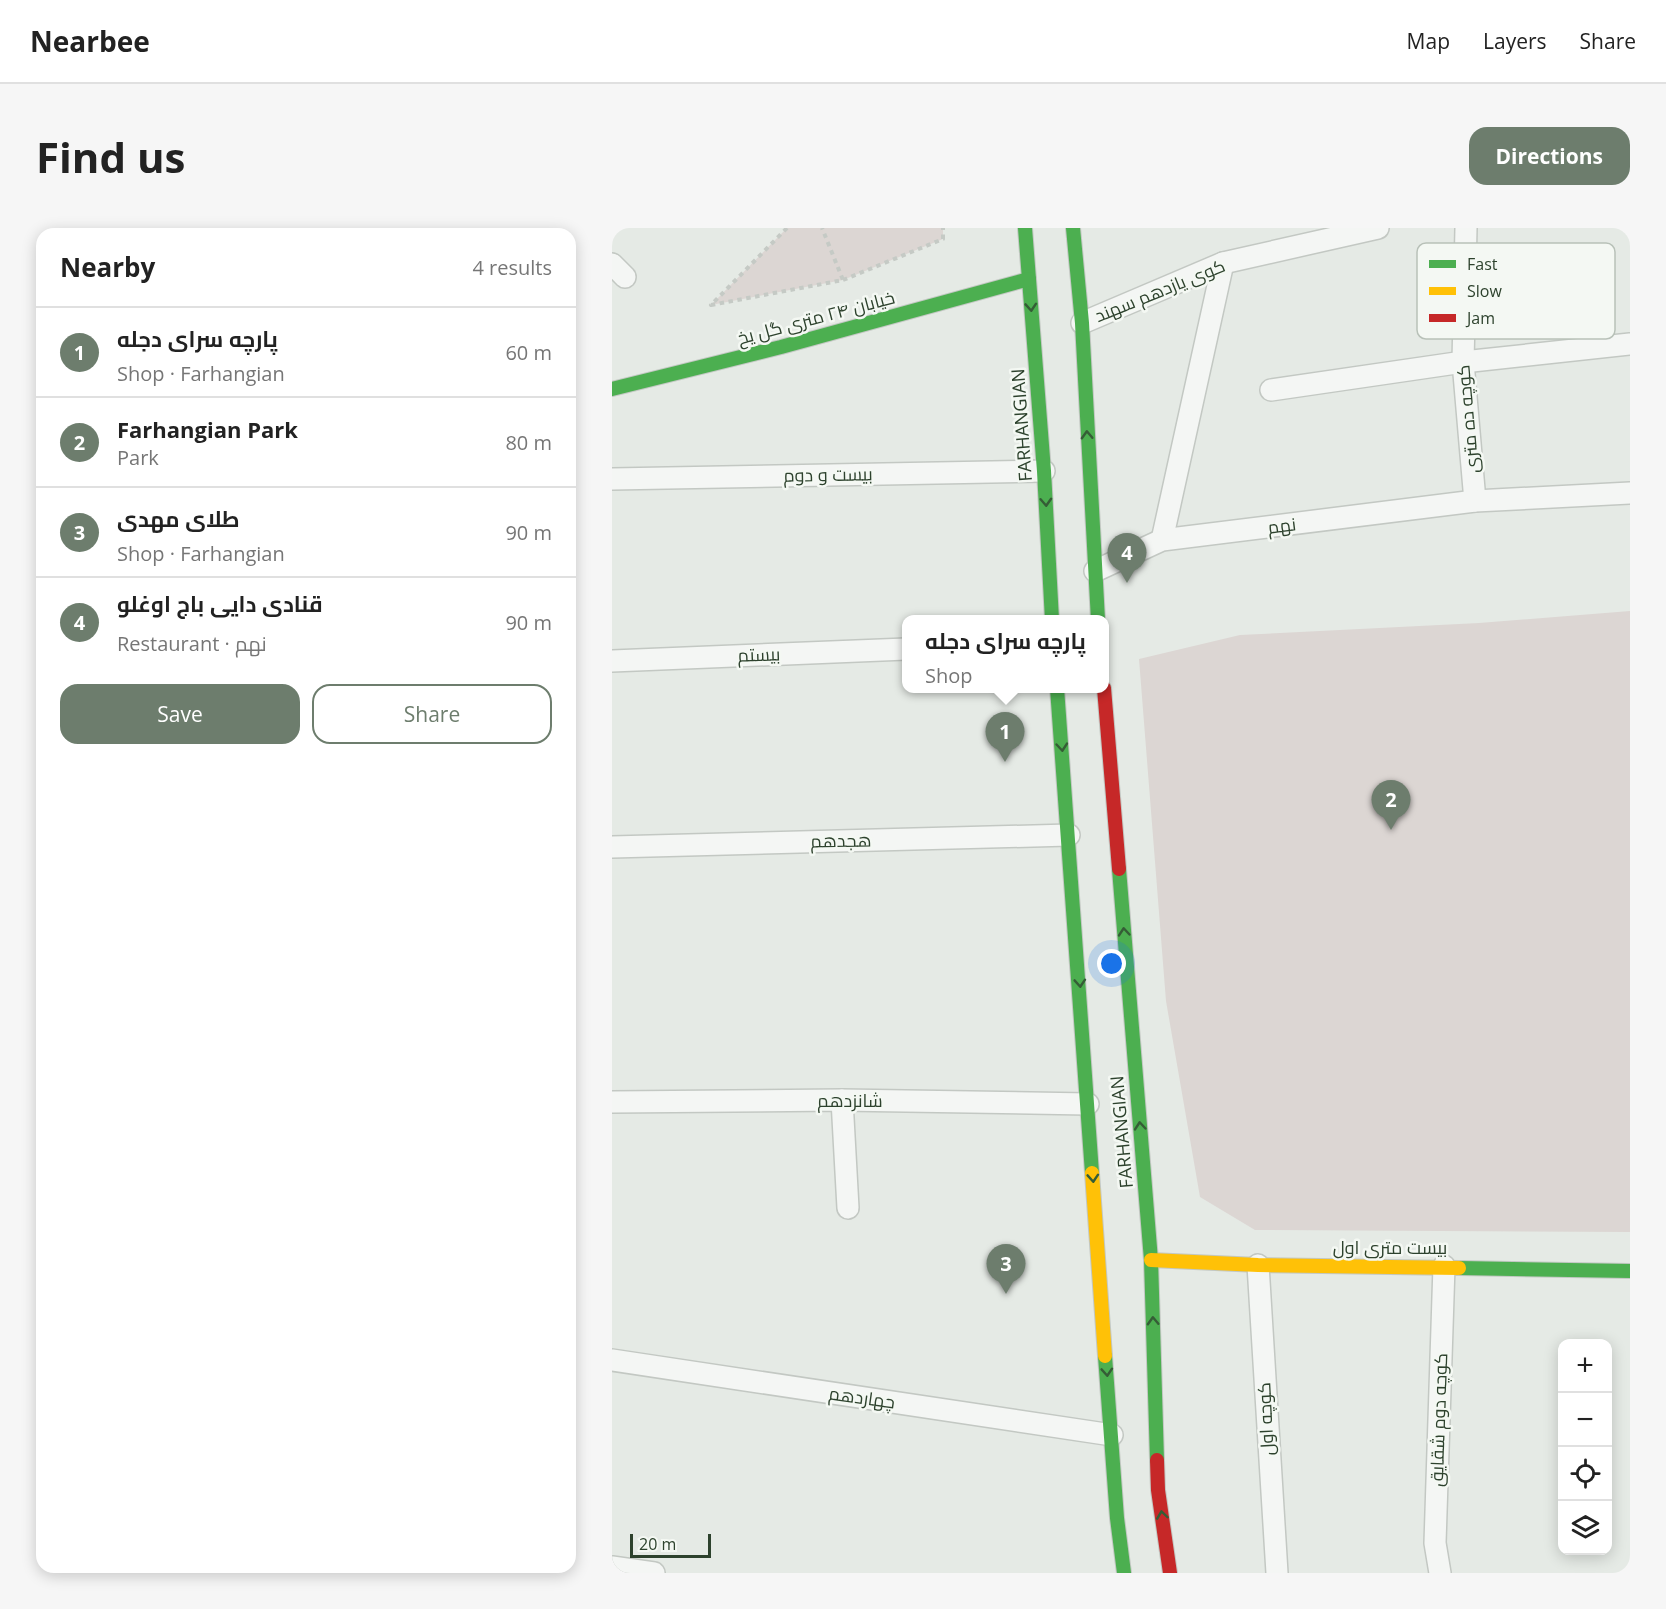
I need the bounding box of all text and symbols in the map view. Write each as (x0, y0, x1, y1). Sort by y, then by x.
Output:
text: Nearbee (30, 22, 150, 60)
text: Map (1407, 27, 1450, 55)
text: Layers (1483, 27, 1547, 55)
text: Share (1580, 27, 1636, 55)
button: Directions (1469, 127, 1630, 185)
text: Find us (36, 128, 185, 185)
legend (1417, 243, 1615, 339)
text: Nearby (60, 249, 155, 285)
street label: کوی یازدهم سهند (1091, 253, 1229, 328)
text: Fast (1467, 253, 1498, 275)
text: 4 results (472, 254, 552, 281)
text: Slow (1467, 280, 1502, 302)
street label: خیابان ۲۴ متری گل یخ (734, 284, 897, 351)
one-way arrow (1024, 303, 1037, 312)
text: Jam (1465, 307, 1495, 329)
text: پارچه سرای دجله (117, 323, 278, 353)
text: 1 (74, 339, 85, 366)
text: 60 m (505, 339, 552, 366)
text: Shop · Farhangian (117, 360, 285, 387)
street label: کوچه ده متری (1450, 364, 1485, 474)
street label: FARHANGIAN (1005, 368, 1037, 482)
text: Farhangian Park (117, 414, 298, 444)
text: 2 (74, 429, 85, 456)
text: 80 m (505, 429, 552, 456)
one-way arrow (1081, 431, 1093, 440)
text: Park (117, 444, 159, 471)
street label: بیست و دوم (783, 461, 873, 488)
one-way arrow (1039, 497, 1052, 506)
text: طلای مهدی (117, 503, 240, 533)
street label: نهم (1266, 511, 1298, 540)
text: 3 (74, 519, 85, 546)
text: 90 m (505, 519, 552, 546)
pin: 4 (1108, 534, 1146, 583)
text: Shop · Farhangian (117, 540, 285, 567)
text: قنادی دایی باج اوغلو (117, 588, 323, 618)
text: 4 (74, 609, 85, 636)
text: 90 m (505, 609, 552, 636)
popup (902, 615, 1109, 693)
text: پارچه سرای دجله (925, 625, 1086, 655)
text: Restaurant · نهم (117, 630, 267, 657)
street label: بیستم (737, 641, 781, 668)
text: Shop (925, 662, 973, 689)
button: Save (60, 684, 300, 744)
button: Share (312, 684, 552, 744)
pin: 1 (986, 712, 1024, 762)
one-way arrow (1055, 742, 1068, 751)
pin: 2 (1372, 780, 1410, 830)
street label: هجدهم (810, 827, 872, 854)
one-way arrow (1117, 927, 1130, 936)
your location (1097, 949, 1126, 978)
one-way arrow (1073, 979, 1086, 988)
street label: FARHANGIAN (1104, 1075, 1138, 1189)
street label: شانزدهم (817, 1088, 883, 1113)
one-way arrow (1133, 1121, 1146, 1130)
one-way arrow (1087, 1173, 1100, 1182)
street label: بیست متری اول (1333, 1235, 1447, 1259)
pin: 3 (986, 1244, 1026, 1294)
one-way arrow (1147, 1316, 1160, 1325)
map controls (1558, 1339, 1612, 1555)
button: + (1558, 1339, 1612, 1393)
street label: کوچه دوم شقایق (1424, 1353, 1453, 1487)
one-way arrow (1100, 1368, 1113, 1377)
street label: چهاردهم (827, 1380, 897, 1415)
street label: کوچه اول (1251, 1382, 1280, 1456)
button: − (1558, 1393, 1612, 1447)
button: locate (1558, 1447, 1612, 1501)
button: layers (1558, 1501, 1612, 1555)
one-way arrow (1156, 1511, 1168, 1520)
scale bar (630, 1531, 711, 1558)
text: 20 m (639, 1533, 676, 1555)

